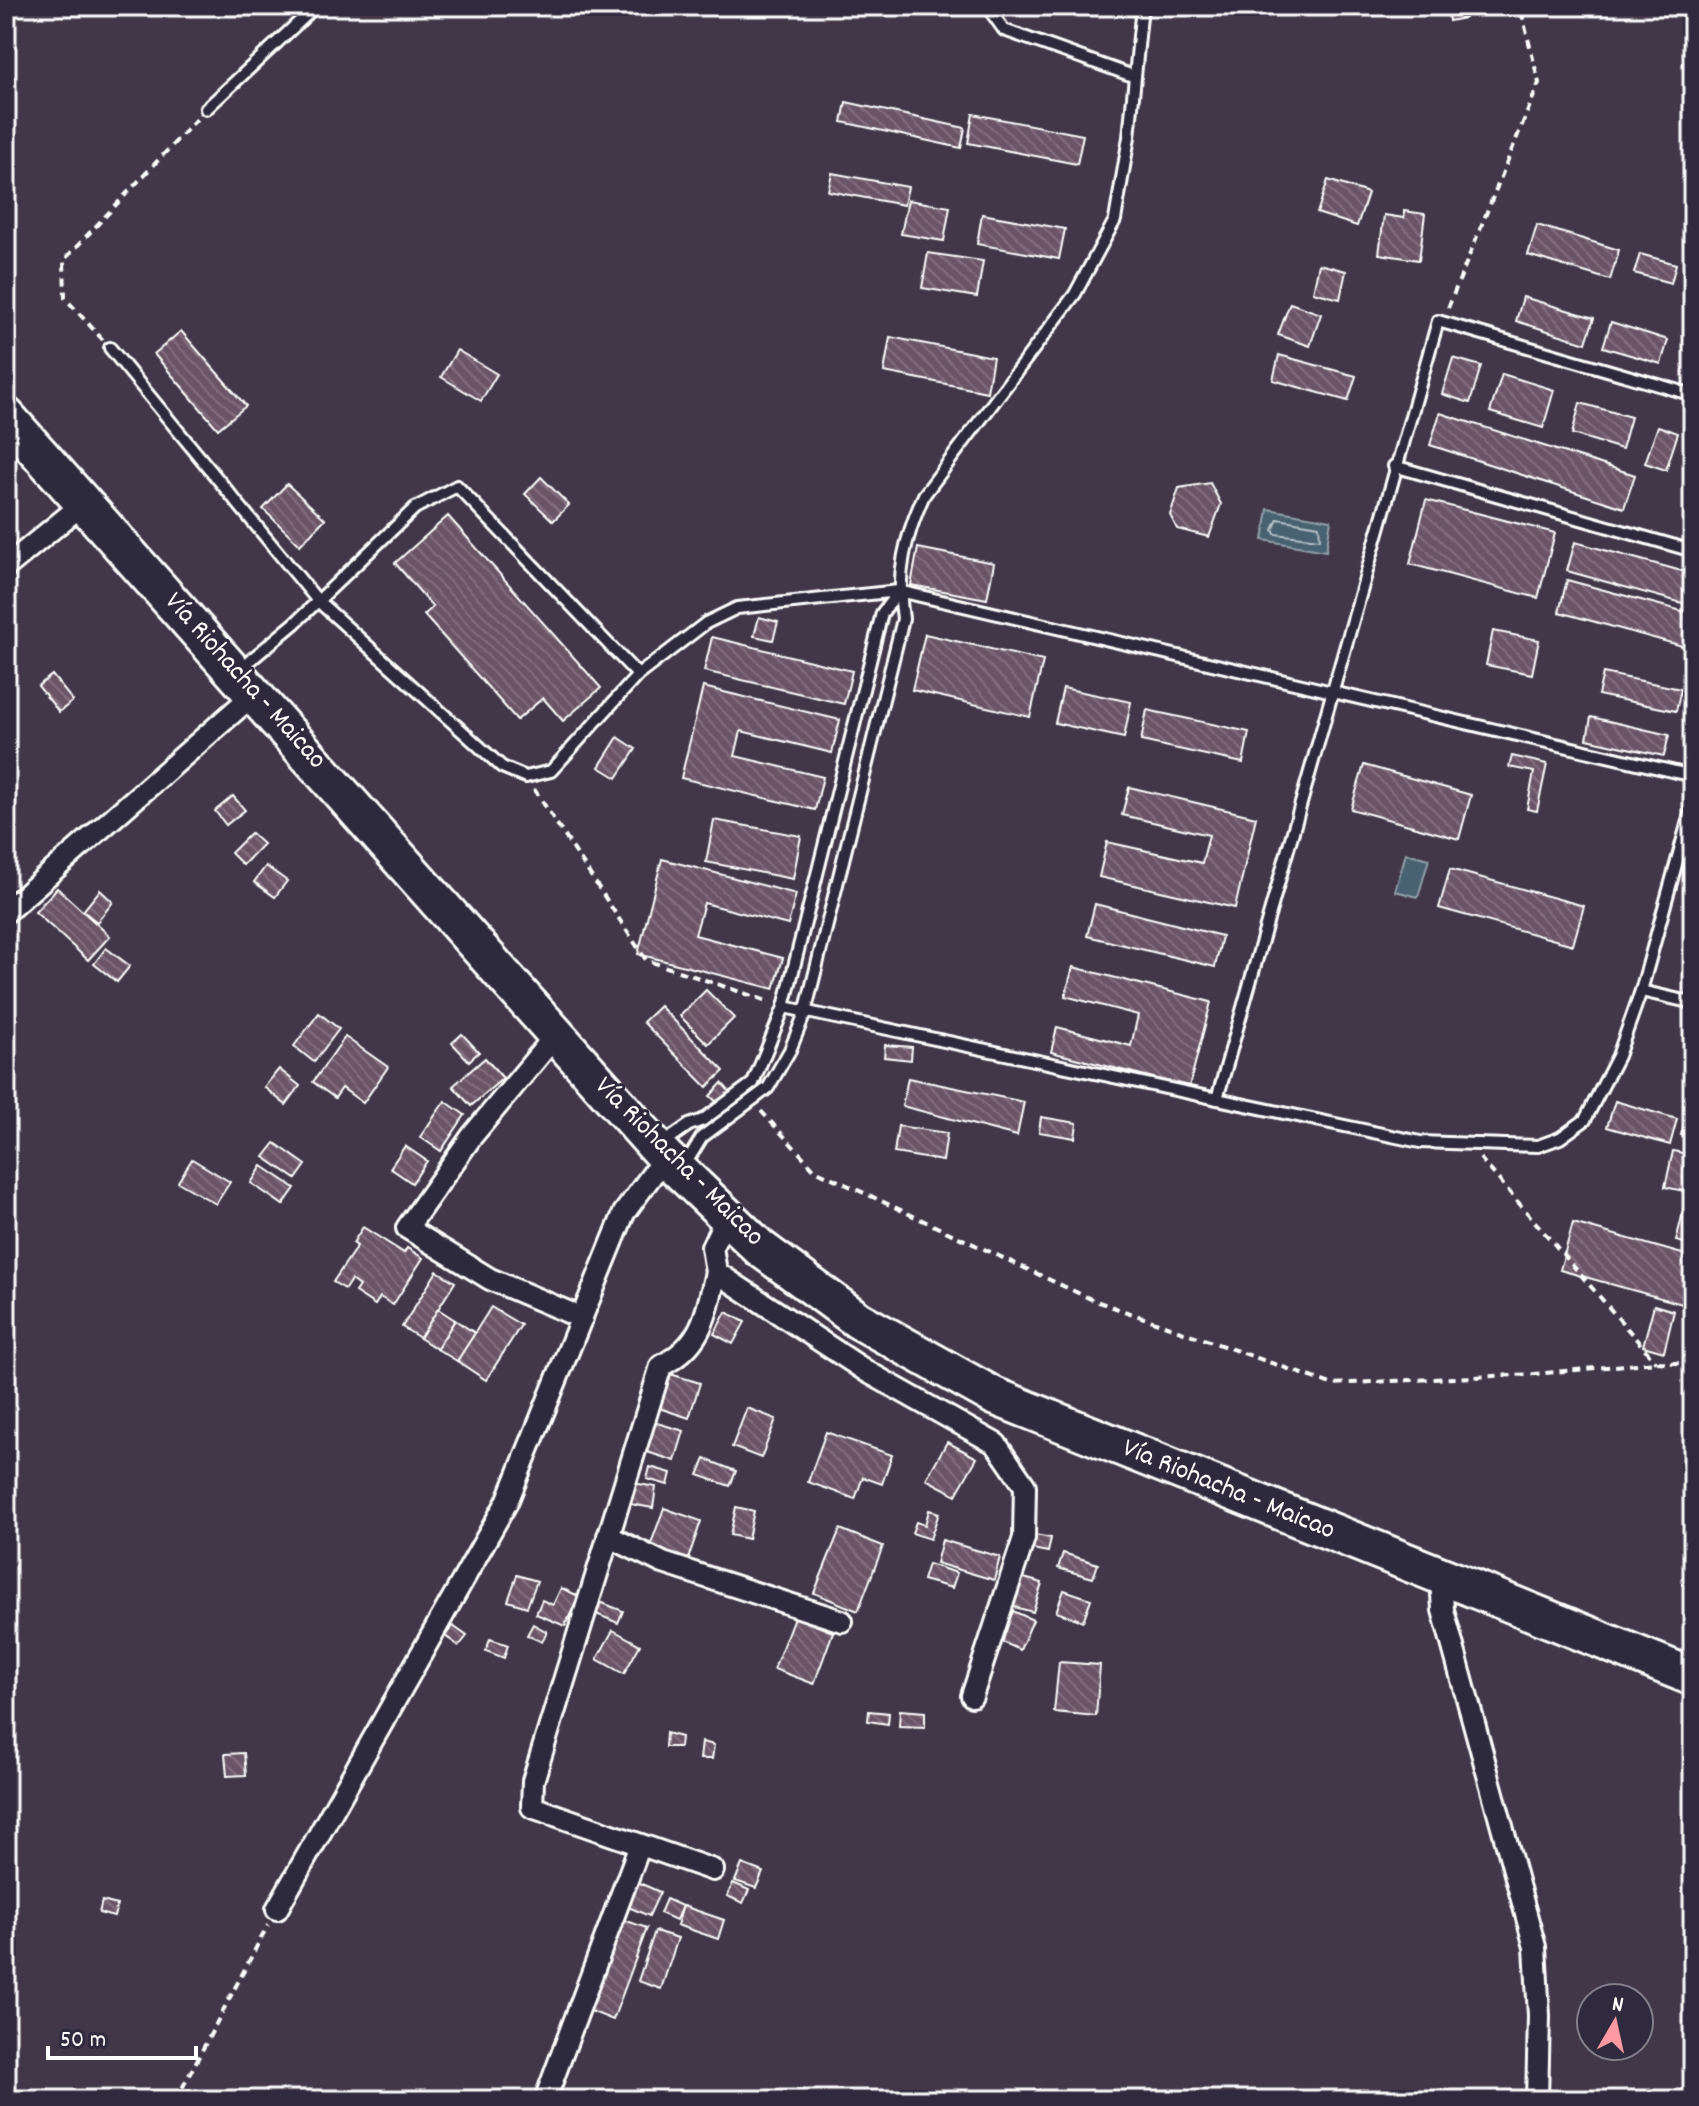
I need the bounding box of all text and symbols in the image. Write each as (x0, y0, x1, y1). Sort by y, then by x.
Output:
street label: Vía Riohacha - Maicao (153, 584, 335, 780)
street label: Vía Riohacha - Maicao (584, 1069, 772, 1257)
street label: Vía Riohacha - Maicao (1116, 1430, 1340, 1552)
north arrow (1575, 1982, 1655, 2062)
text: N (1610, 1990, 1625, 2022)
scale bar (48, 2010, 196, 2060)
text: 50 m (60, 2024, 106, 2058)

